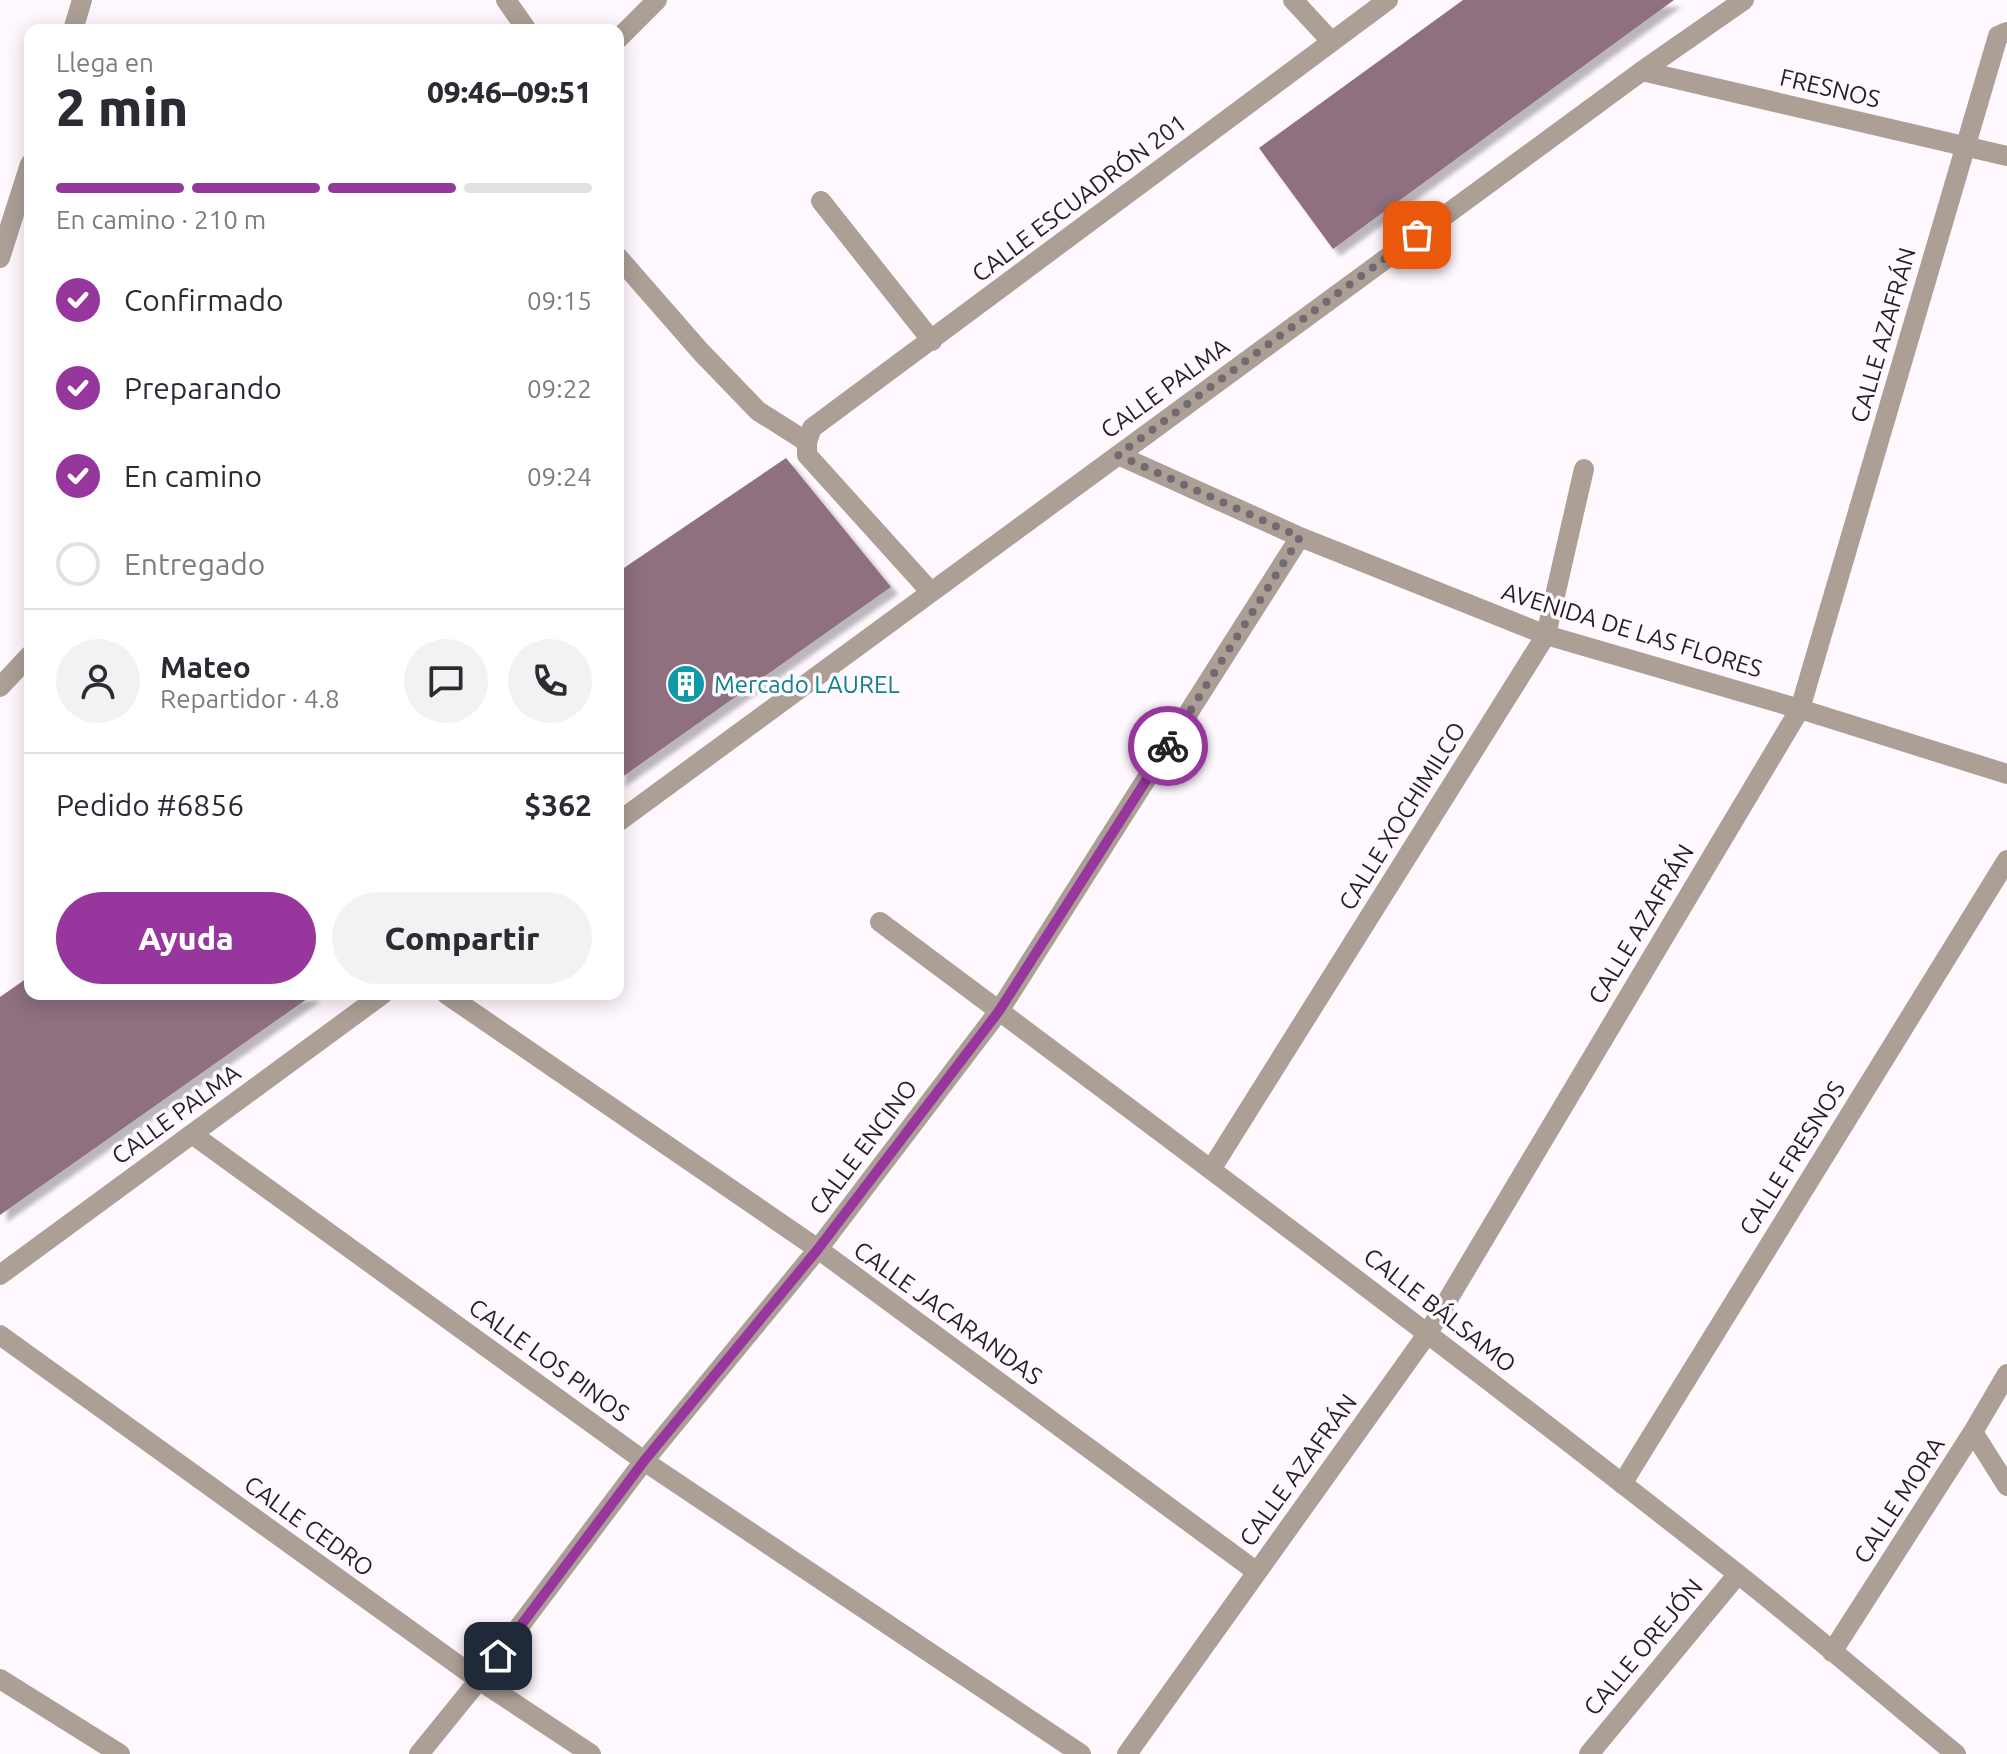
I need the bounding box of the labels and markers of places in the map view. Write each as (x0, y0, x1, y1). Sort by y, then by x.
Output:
pin (1383, 201, 1451, 269)
building icon: Mercado LAUREL (665, 663, 707, 705)
place label: Mercado LAUREL (714, 671, 900, 698)
pin (464, 1622, 532, 1690)

